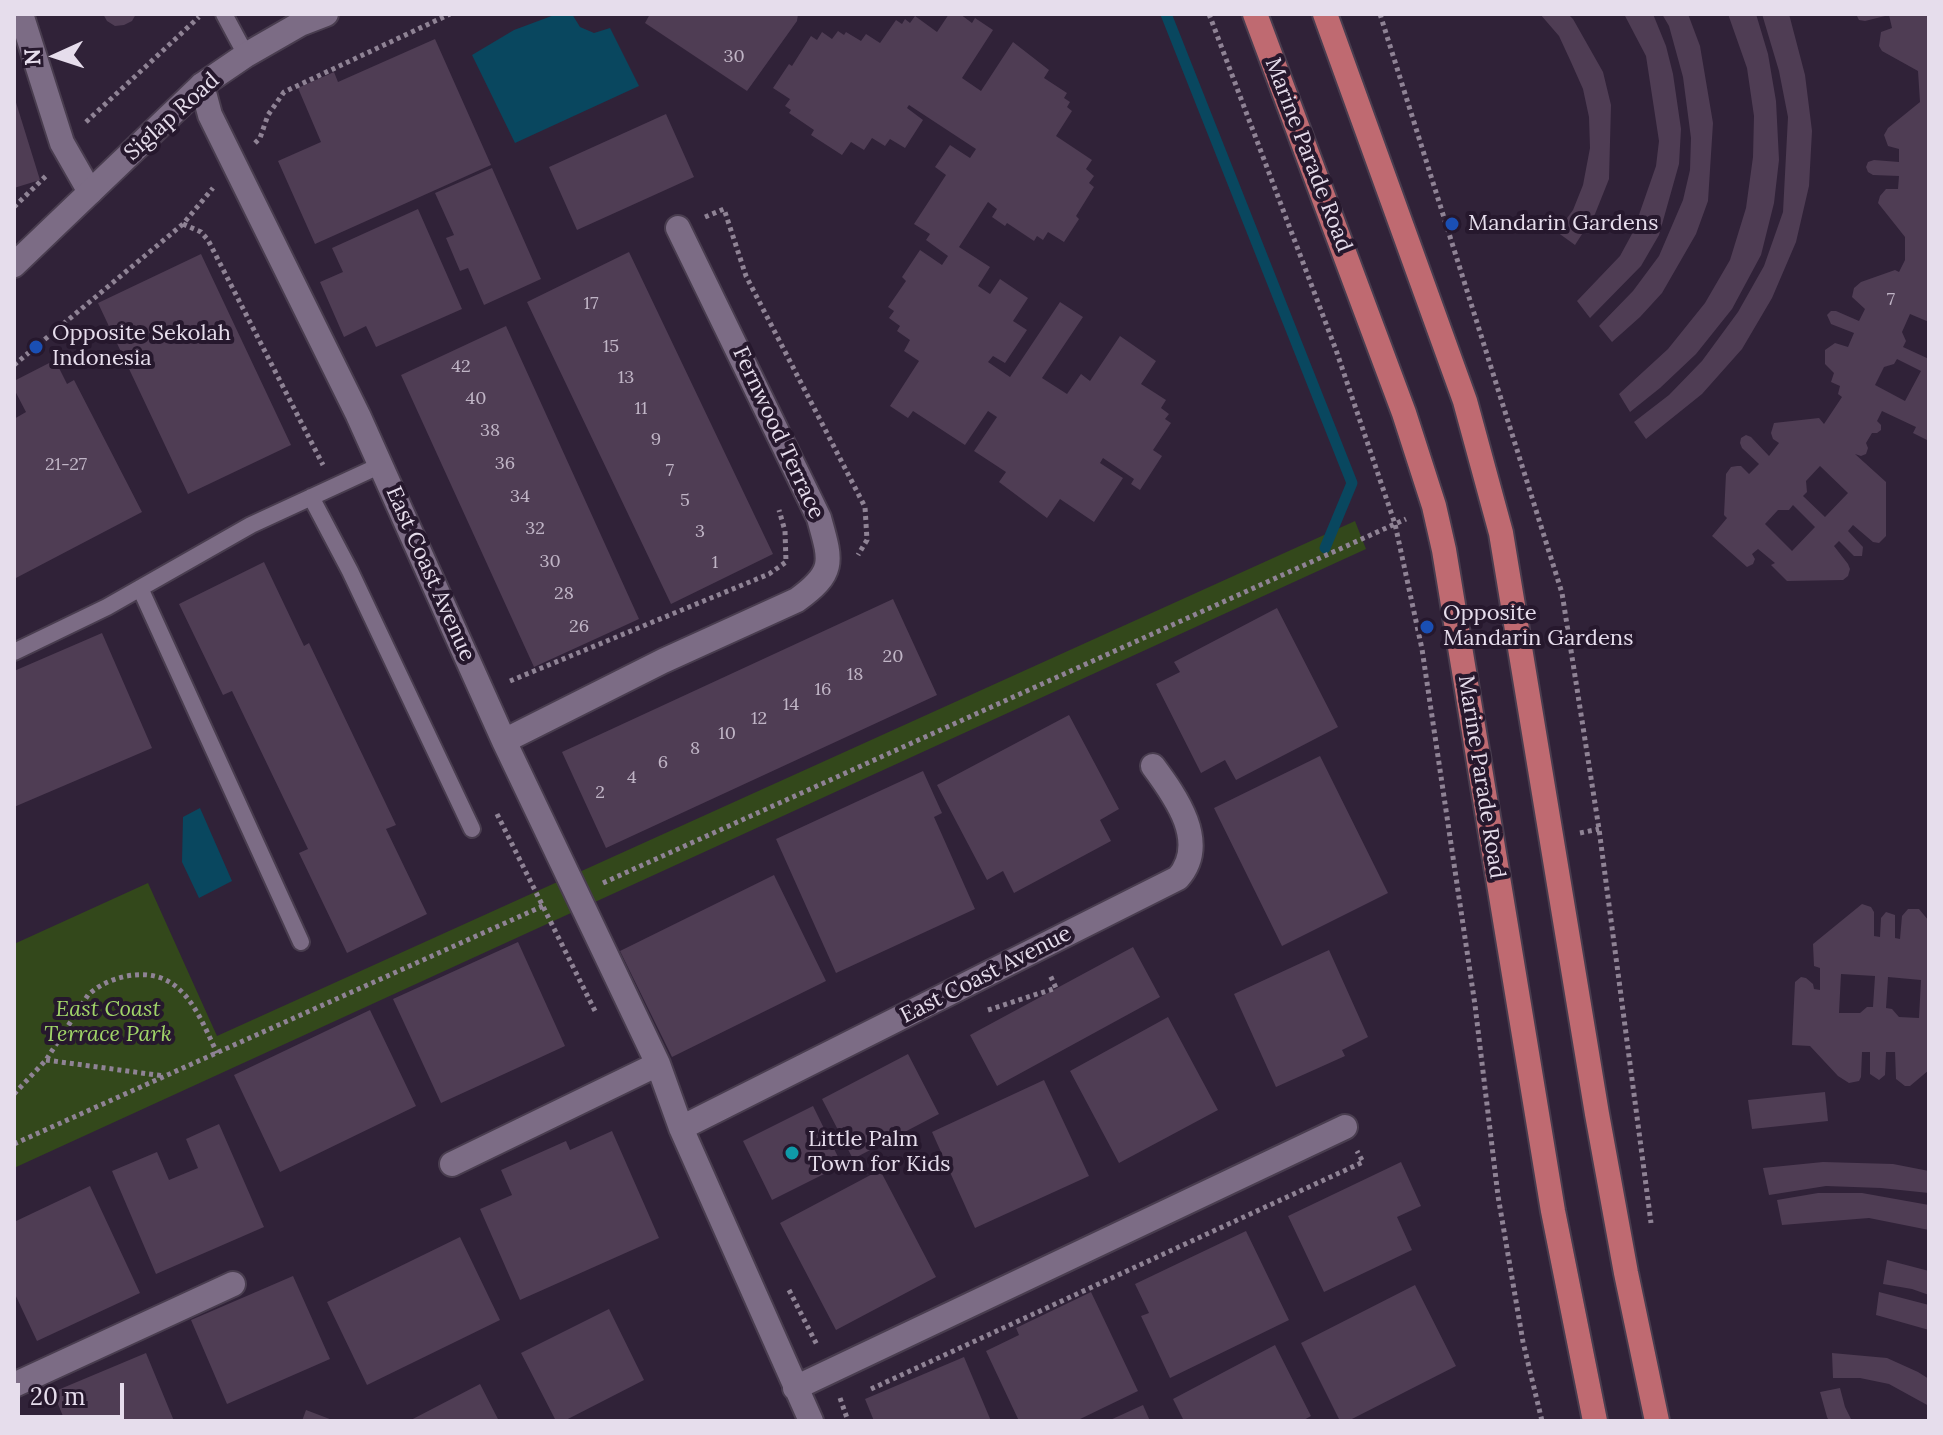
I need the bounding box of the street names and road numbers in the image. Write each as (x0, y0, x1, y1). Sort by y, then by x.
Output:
street label: Marine Parade Road (1259, 54, 1357, 256)
street label: Siglap Road (119, 68, 225, 166)
street label: Fernwood Terrace (727, 343, 829, 523)
street label: East Coast Avenue (380, 483, 480, 665)
street label: Marine Parade Road (1452, 673, 1510, 881)
street label: East Coast Avenue (896, 921, 1076, 1029)

